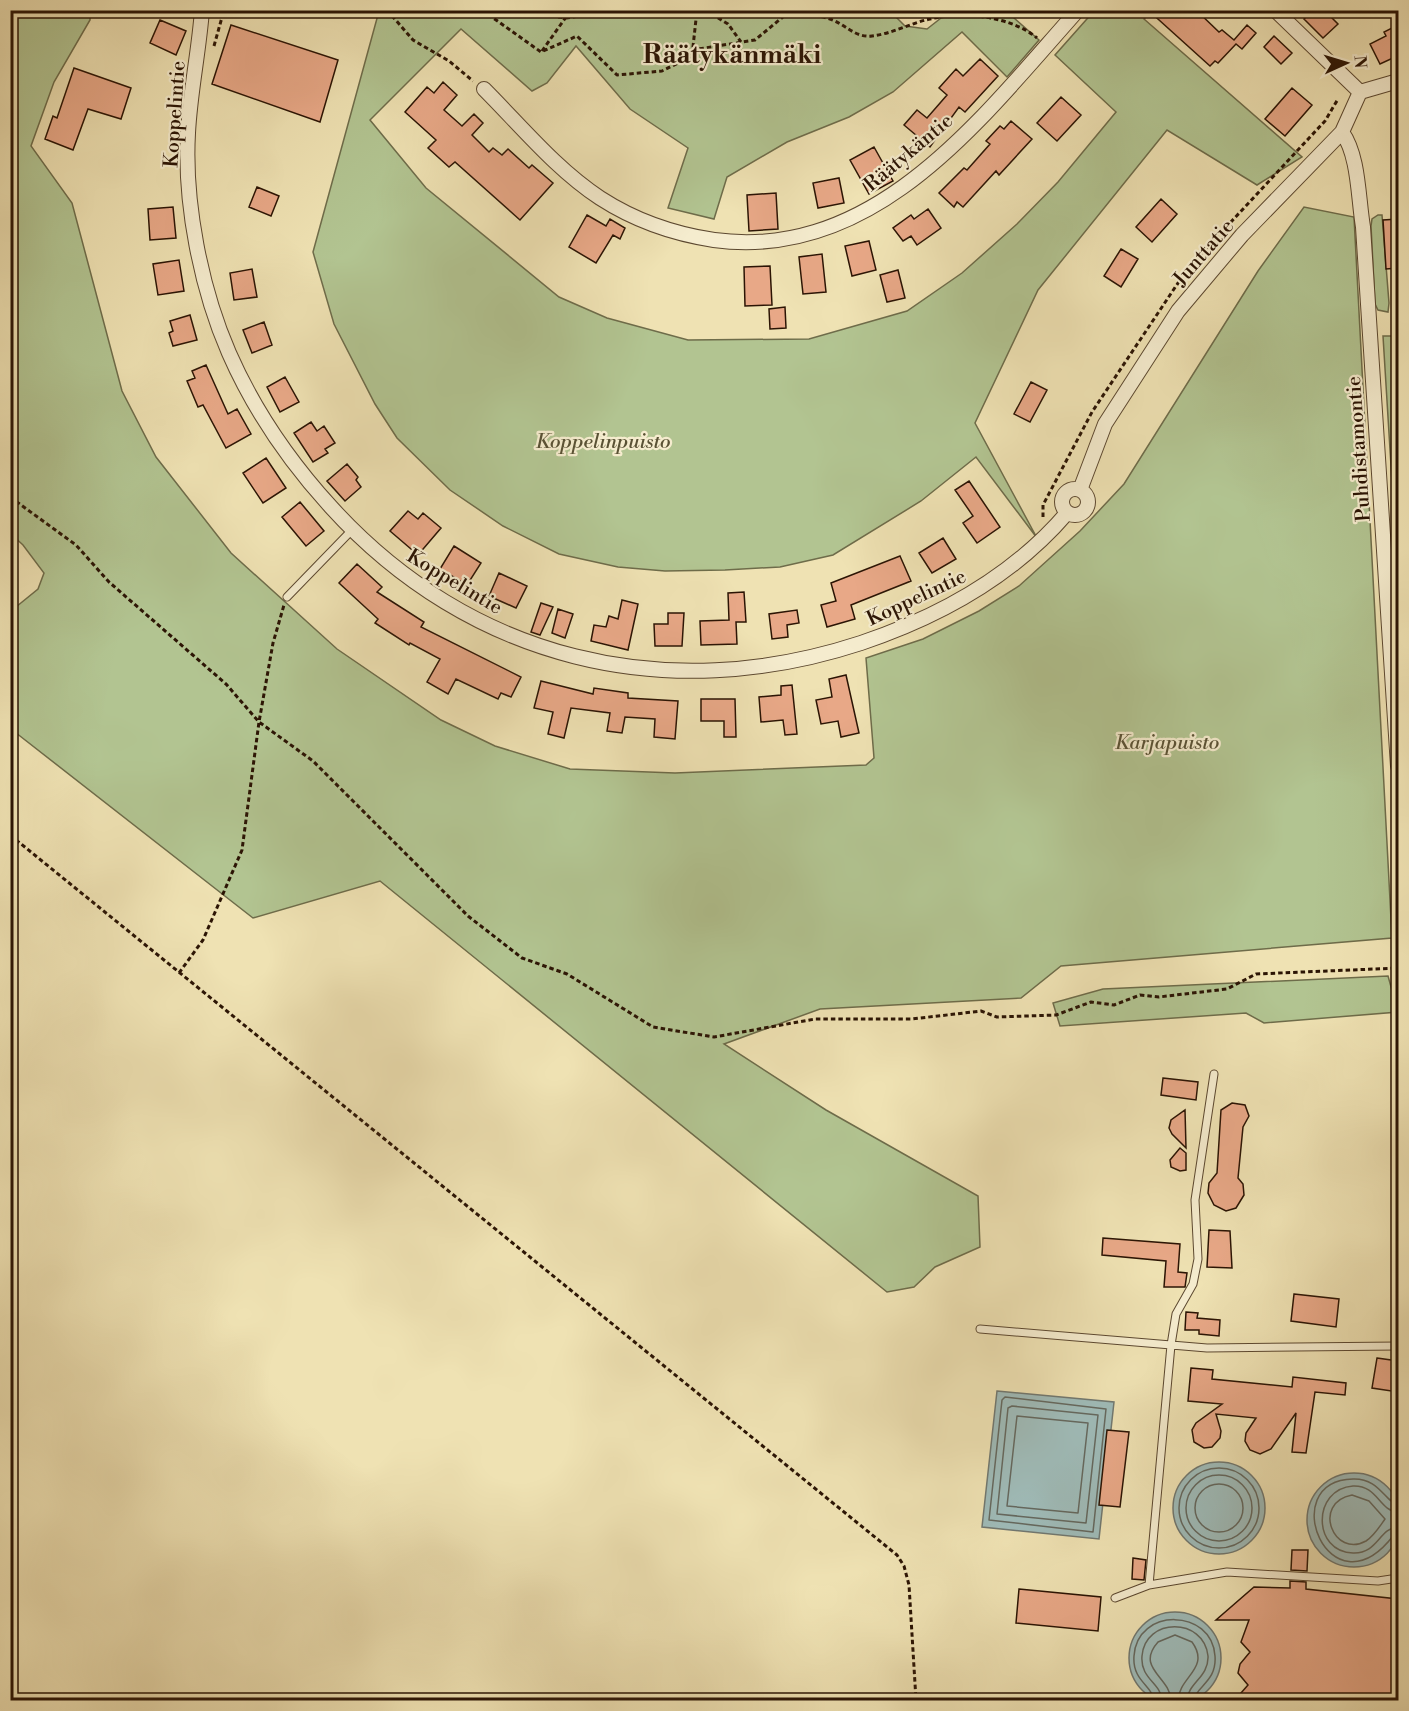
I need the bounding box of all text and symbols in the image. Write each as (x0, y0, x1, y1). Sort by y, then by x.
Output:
north arrow (1316, 33, 1376, 93)
district label: Räätykänmäki (643, 39, 821, 71)
text: N (1350, 55, 1370, 69)
street label: Koppelintie (159, 60, 192, 168)
street label: Räätykäntie (859, 109, 958, 198)
street label: Junttatie (1168, 214, 1240, 292)
street label: Puhdistamontie (1342, 375, 1377, 523)
park label: Koppelinpuisto (536, 430, 670, 455)
street label: Koppelintie (402, 544, 507, 621)
street label: Koppelintie (863, 564, 970, 632)
park label: Karjapuisto (1115, 731, 1219, 756)

